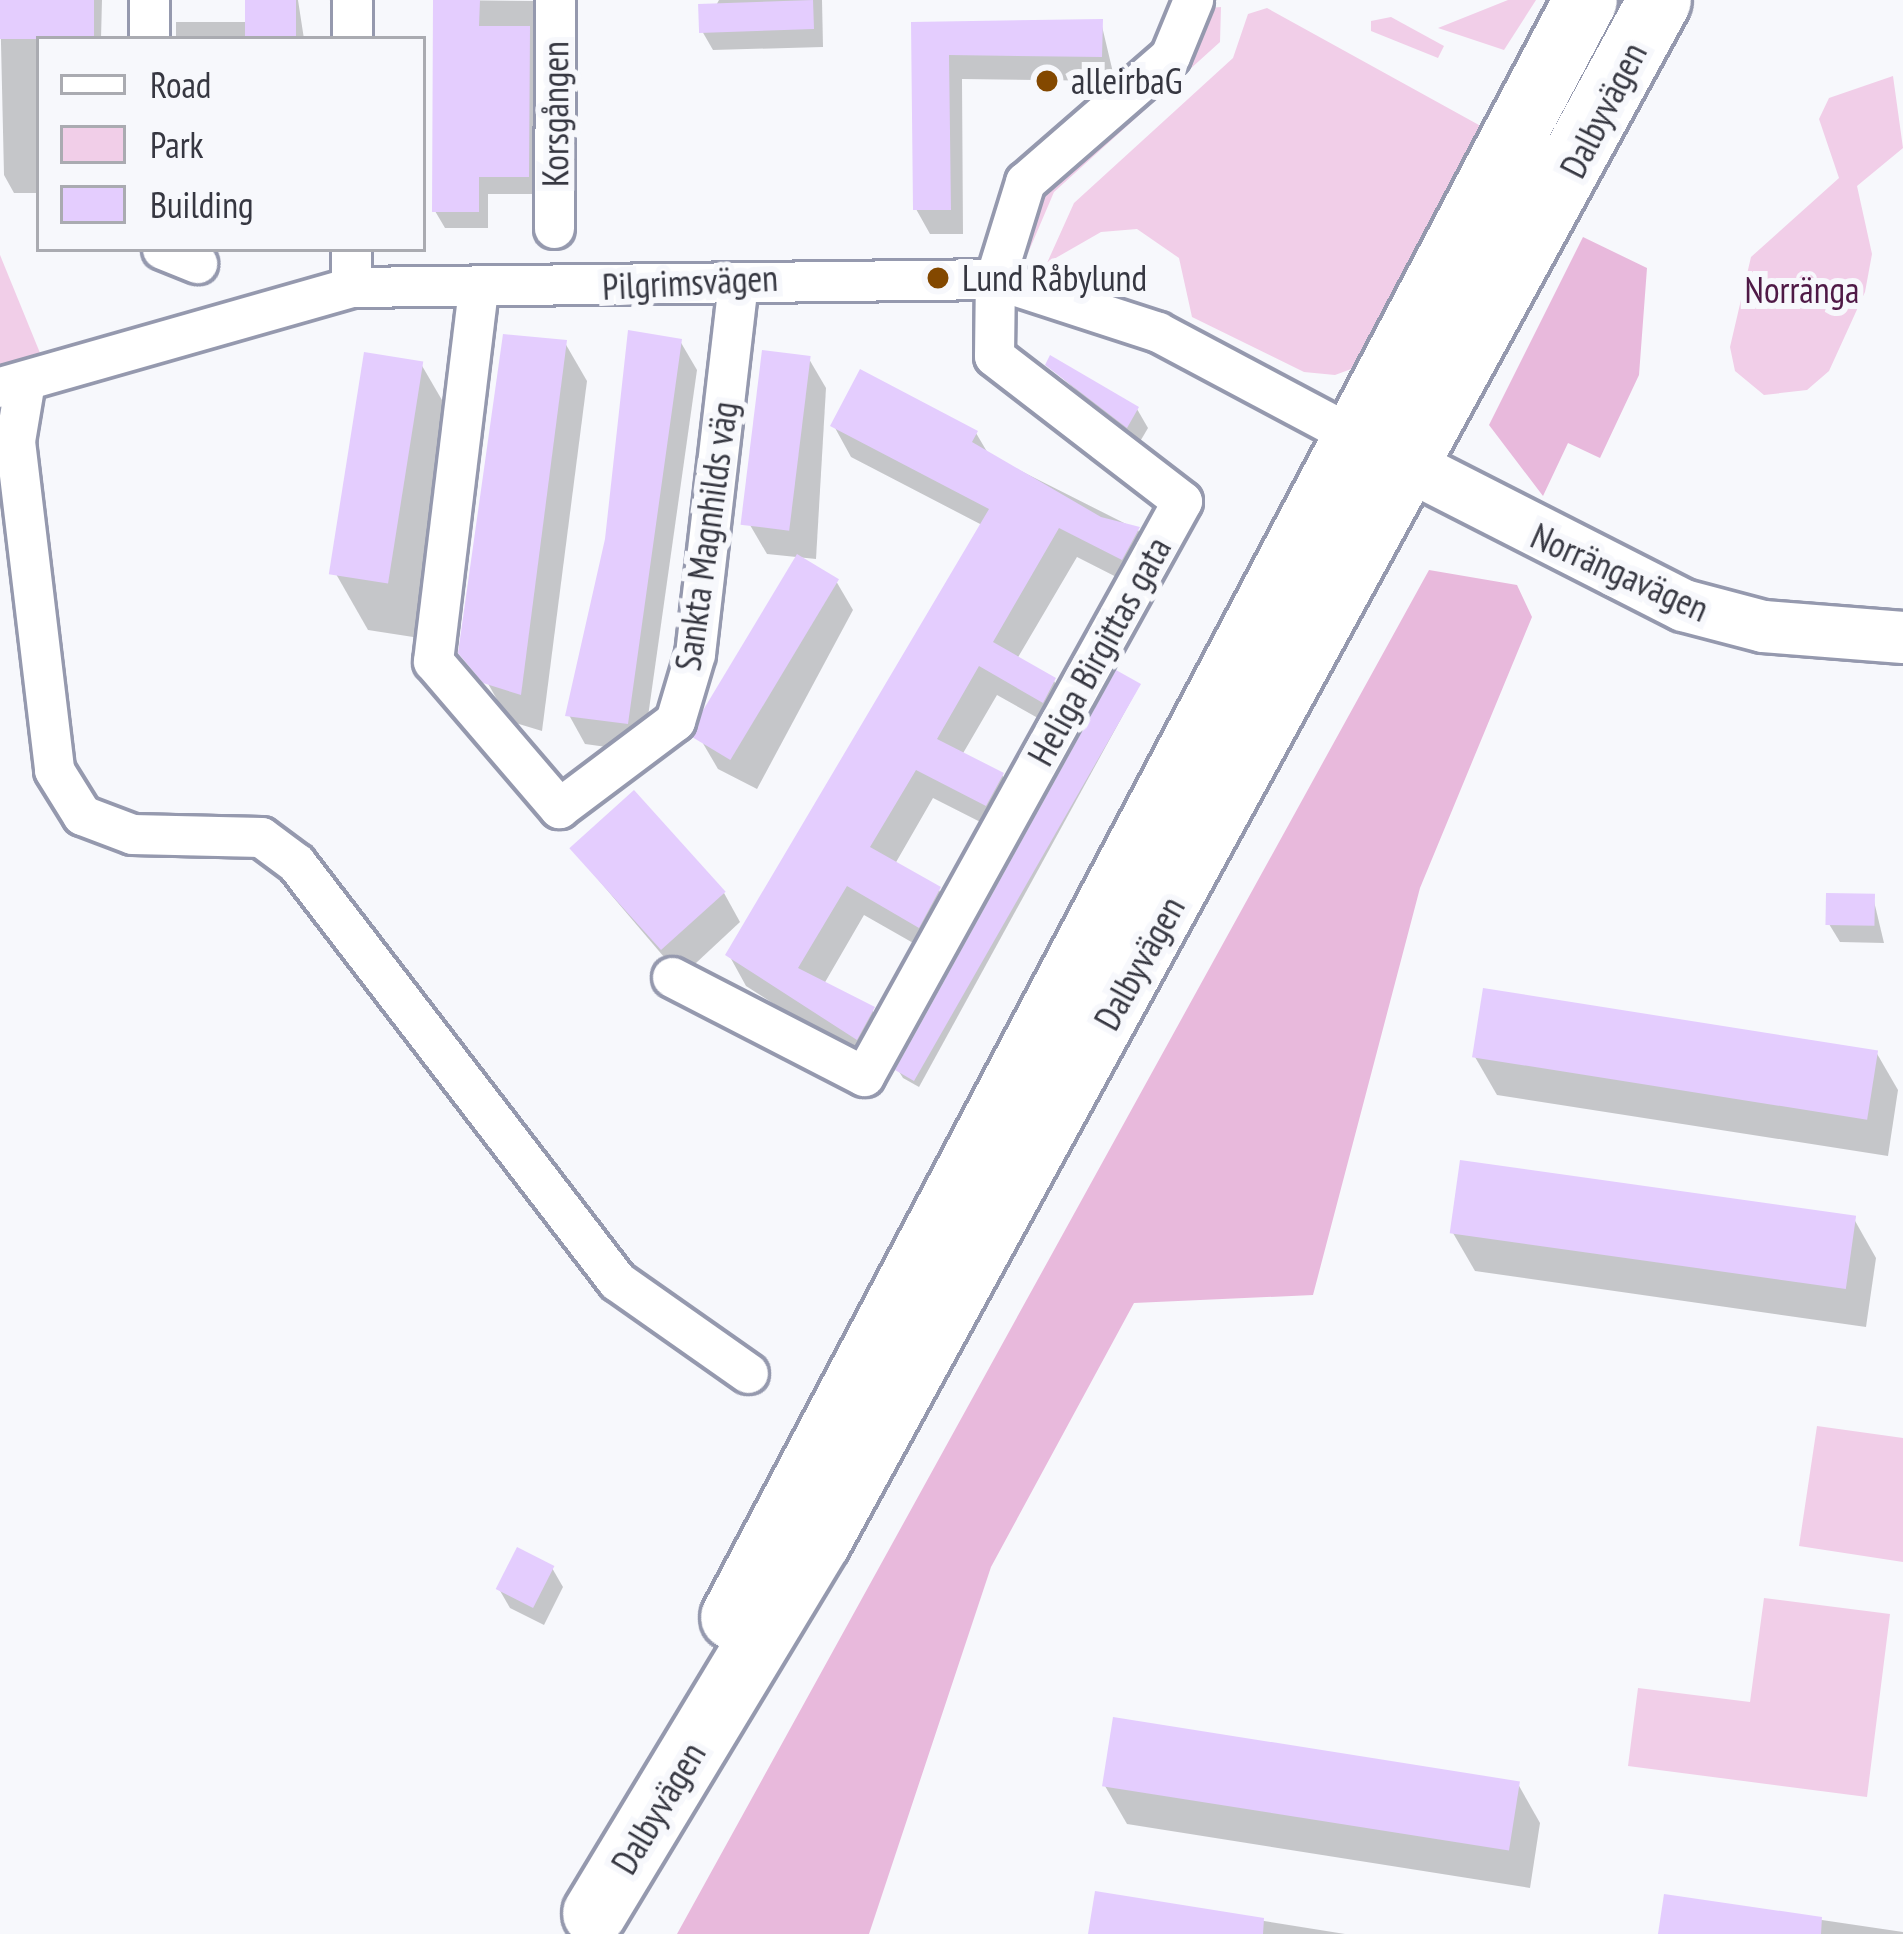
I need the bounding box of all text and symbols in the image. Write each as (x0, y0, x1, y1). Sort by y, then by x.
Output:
street label: Dalbyvägen (1551, 35, 1655, 185)
legend (36, 36, 426, 252)
street label: Korsgången (533, 41, 577, 187)
place label: alleirbaG (1071, 59, 1182, 103)
text: Road (150, 61, 211, 108)
marker: alleirbaG (1034, 68, 1060, 94)
text: Park (150, 121, 204, 168)
text: Building (150, 181, 254, 228)
street label: Pilgrimsvägen (601, 256, 779, 308)
place label: Lund Råbylund (962, 256, 1147, 300)
marker: Lund Råbylund (925, 265, 951, 291)
park label: Norränga (1745, 268, 1859, 312)
street label: Sankta Magnhilds väg (666, 399, 746, 673)
street label: Norrängavägen (1525, 514, 1715, 630)
street label: Heliga Birgittas gata (1018, 529, 1180, 773)
street label: Dalbyvägen (1085, 889, 1193, 1037)
street label: Dalbyvägen (602, 1735, 714, 1881)

